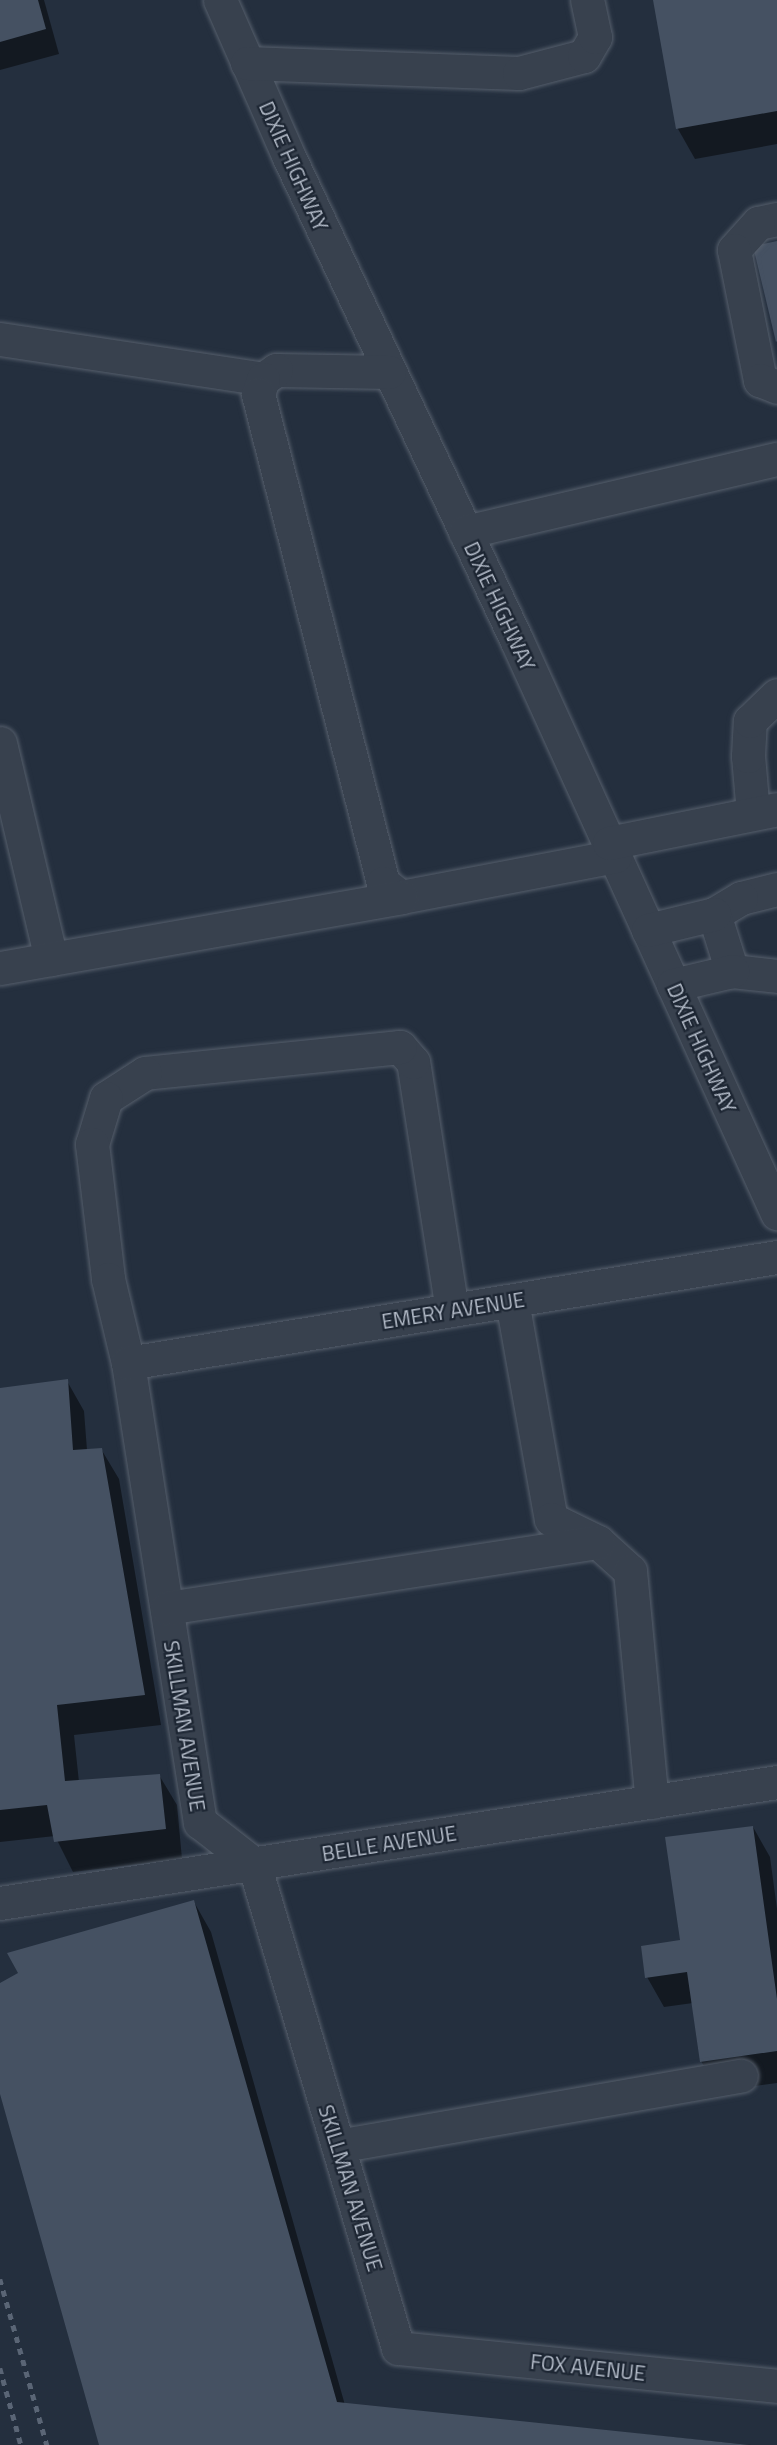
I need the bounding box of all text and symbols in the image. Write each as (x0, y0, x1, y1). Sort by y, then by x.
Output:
street label: DIXIE HIGHWAY (254, 97, 334, 235)
street label: DIXIE HIGHWAY (459, 538, 541, 674)
street label: DIXIE HIGHWAY (662, 979, 742, 1117)
street label: EMERY AVENUE (380, 1286, 526, 1334)
street label: SKILLMAN AVENUE (159, 1639, 211, 1813)
street label: BELLE AVENUE (320, 1820, 458, 1866)
street label: SKILLMAN AVENUE (314, 2102, 388, 2274)
street label: FOX AVENUE (529, 2348, 647, 2386)

